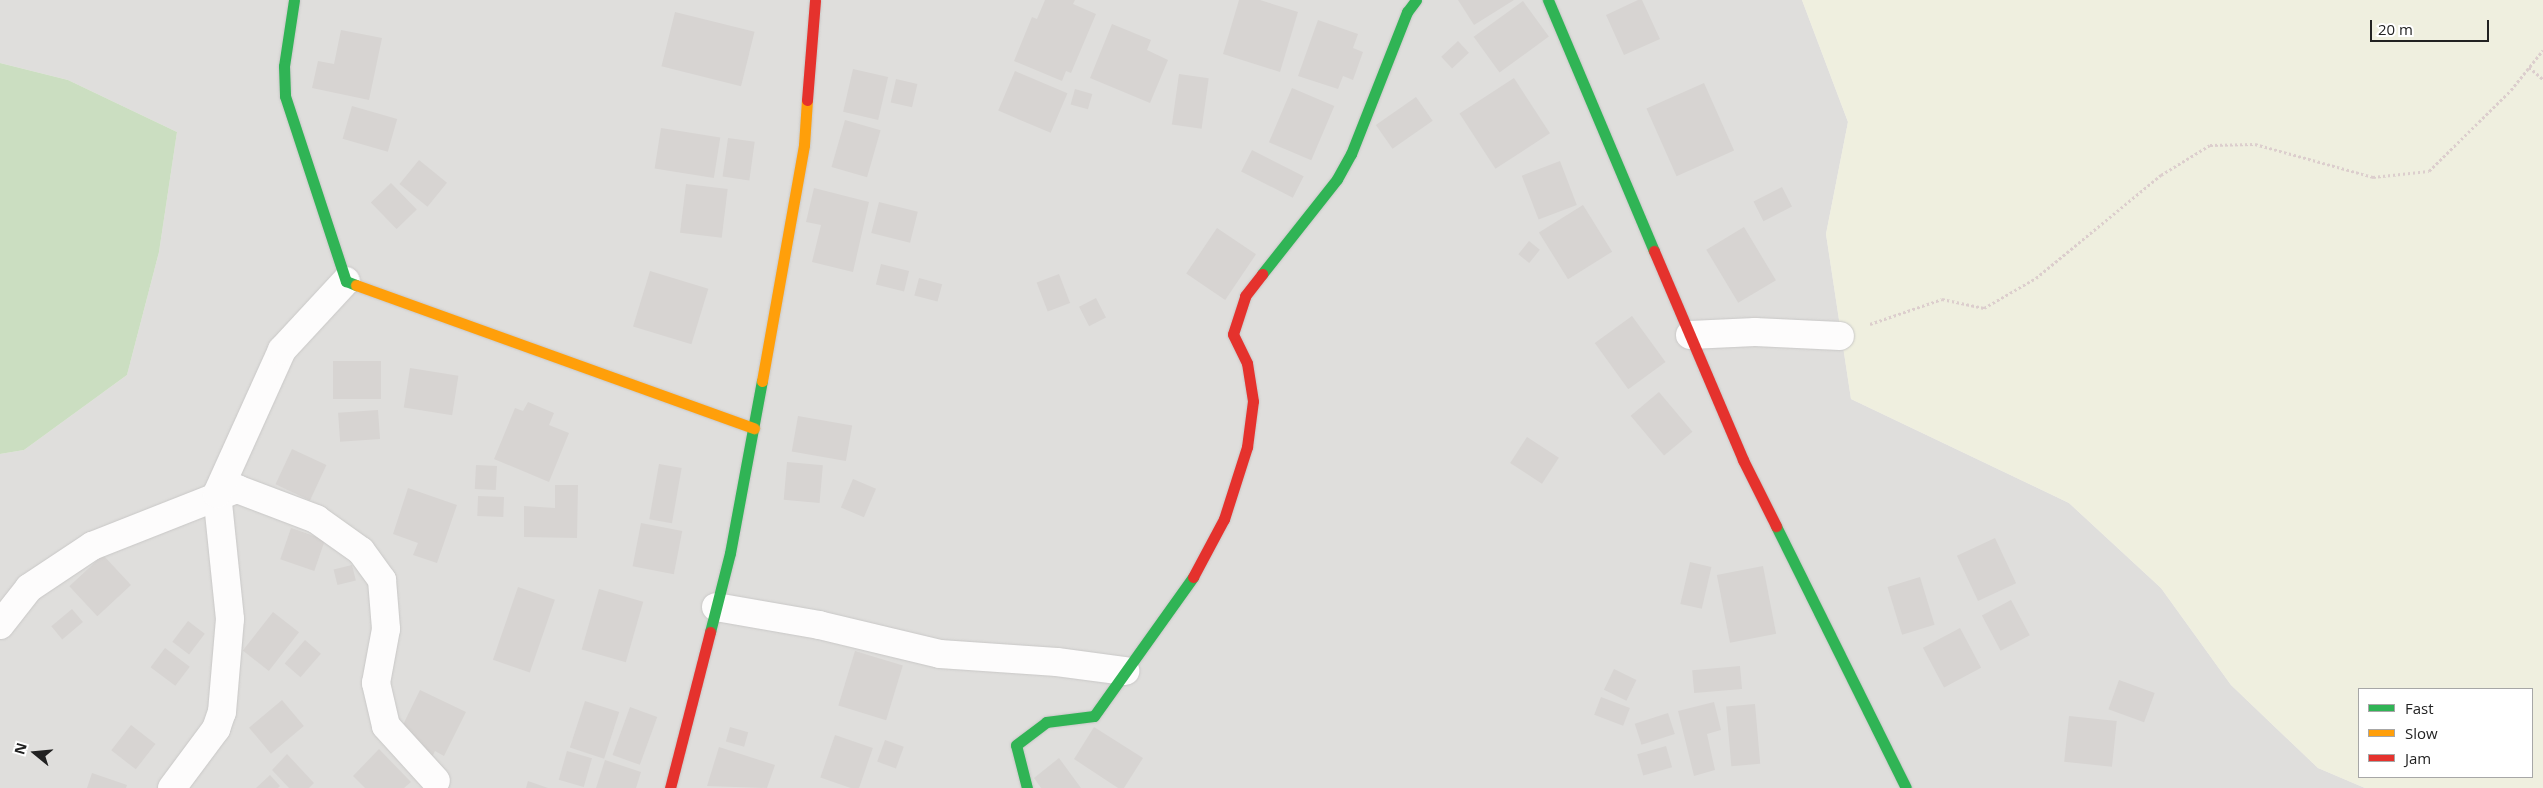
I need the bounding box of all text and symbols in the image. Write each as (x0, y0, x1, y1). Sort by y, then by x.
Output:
scale bar (2373, 10, 2492, 42)
text: 20 m (2378, 19, 2413, 39)
legend (2358, 688, 2533, 778)
text: Fast (2405, 698, 2434, 718)
text: Slow (2405, 723, 2438, 743)
north arrow (10, 728, 60, 778)
text: N (9, 740, 31, 757)
text: Jam (2405, 748, 2431, 768)

